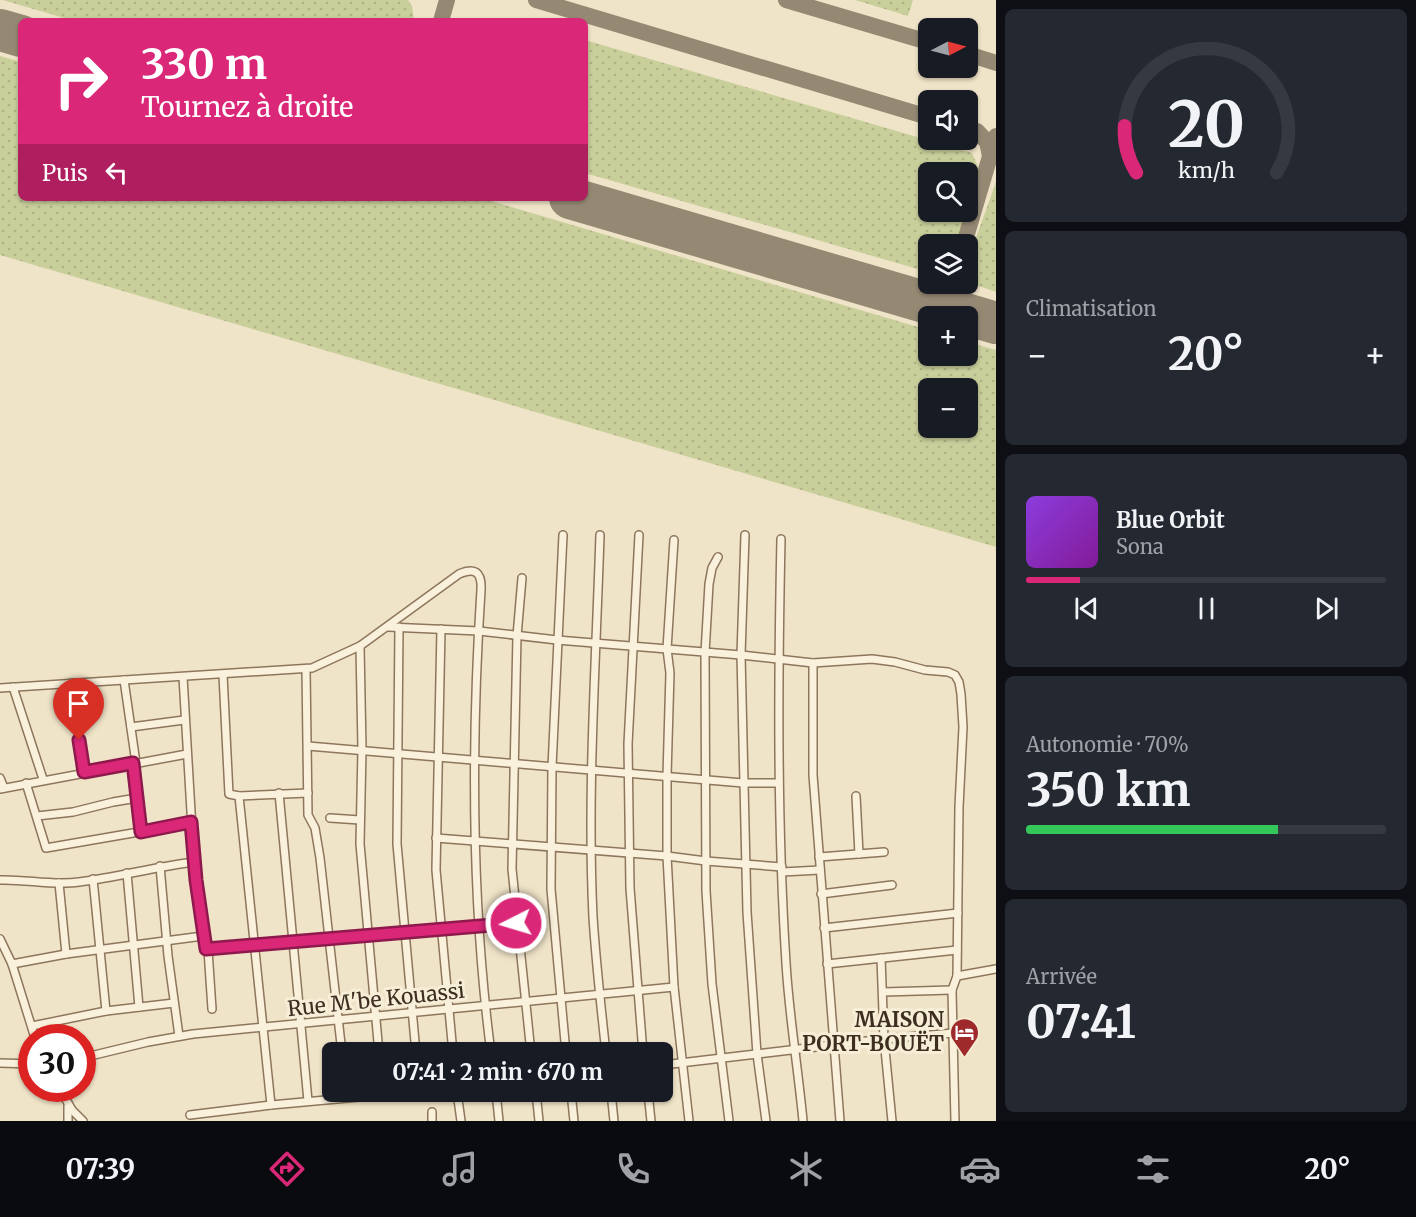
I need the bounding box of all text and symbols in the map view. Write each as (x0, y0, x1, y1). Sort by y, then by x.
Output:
north arrow (918, 18, 978, 78)
map controls (918, 18, 978, 438)
text: 330 m (141, 38, 267, 90)
icon: right (42, 42, 120, 120)
text: 20 (1167, 86, 1245, 164)
text: Tournez à droite (141, 90, 353, 124)
button: sound (918, 90, 978, 150)
icon: left (100, 156, 133, 189)
text: km/h (1178, 157, 1234, 184)
text: Puis (42, 159, 88, 187)
button: search (918, 162, 978, 222)
button: layers (918, 234, 978, 294)
text: Climatisation (1026, 296, 1157, 321)
button: + (918, 306, 978, 366)
text: 20° (1168, 326, 1244, 382)
text: − (1026, 335, 1048, 376)
text: + (1364, 335, 1386, 376)
button: − (918, 378, 978, 438)
text: Blue Orbit (1116, 506, 1225, 534)
text: Sona (1116, 534, 1164, 559)
icon: previous (1070, 592, 1103, 625)
icon: pause (1190, 592, 1223, 625)
icon: next (1310, 592, 1343, 625)
pin (53, 678, 104, 740)
icon: arrive (62, 687, 95, 720)
text: Autonomie · 70% (1026, 732, 1189, 757)
text: 350 km (1026, 762, 1190, 818)
position arrow (484, 891, 548, 955)
text: Arrivée (1026, 964, 1097, 989)
street label: Rue M'be Kouassi (286, 977, 466, 1022)
text: 07:41 (1026, 994, 1136, 1050)
place label: MAISON PORT-BOUËT (802, 1006, 944, 1057)
hotel icon: MAISON PORT-BOUËT (949, 1016, 981, 1058)
speed limit sign: 30 (18, 1024, 96, 1102)
text: 07:41 · 2 min · 670 m (392, 1058, 603, 1086)
icon: directions (266, 1148, 308, 1190)
icon: music (439, 1148, 481, 1190)
icon: phone (612, 1148, 654, 1190)
icon: climate (785, 1148, 827, 1190)
icon: car (959, 1148, 1001, 1190)
icon: filters (1132, 1148, 1174, 1190)
text: 07:39 (66, 1152, 135, 1186)
text: 20° (1305, 1152, 1350, 1186)

